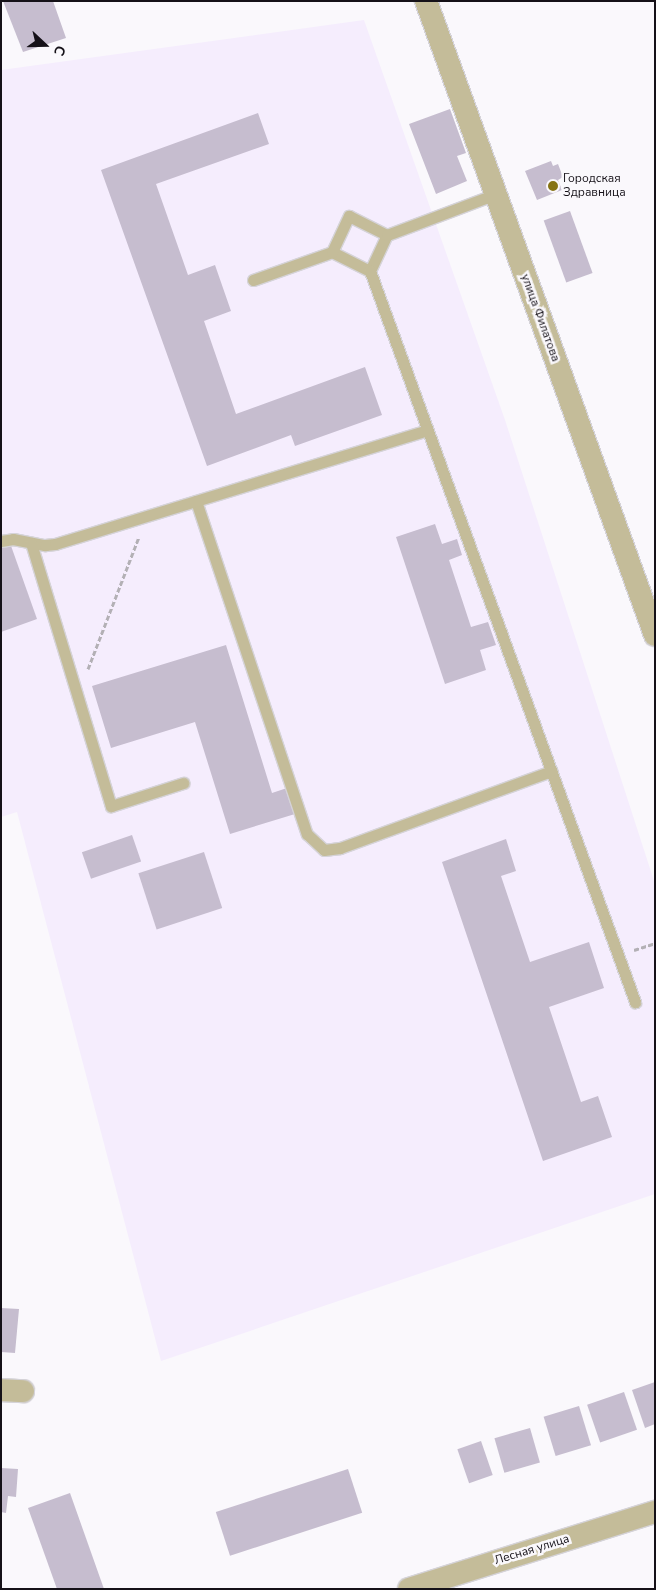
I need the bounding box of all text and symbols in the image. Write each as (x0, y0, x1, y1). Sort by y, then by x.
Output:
north arrow (20, 20, 70, 70)
text: С (49, 43, 70, 58)
place label: Городская Здравница (563, 172, 626, 200)
marker: Городская Здравница (547, 180, 559, 192)
street label: улица Филатова (517, 272, 563, 364)
street label: Лесная улица (493, 1532, 571, 1568)

